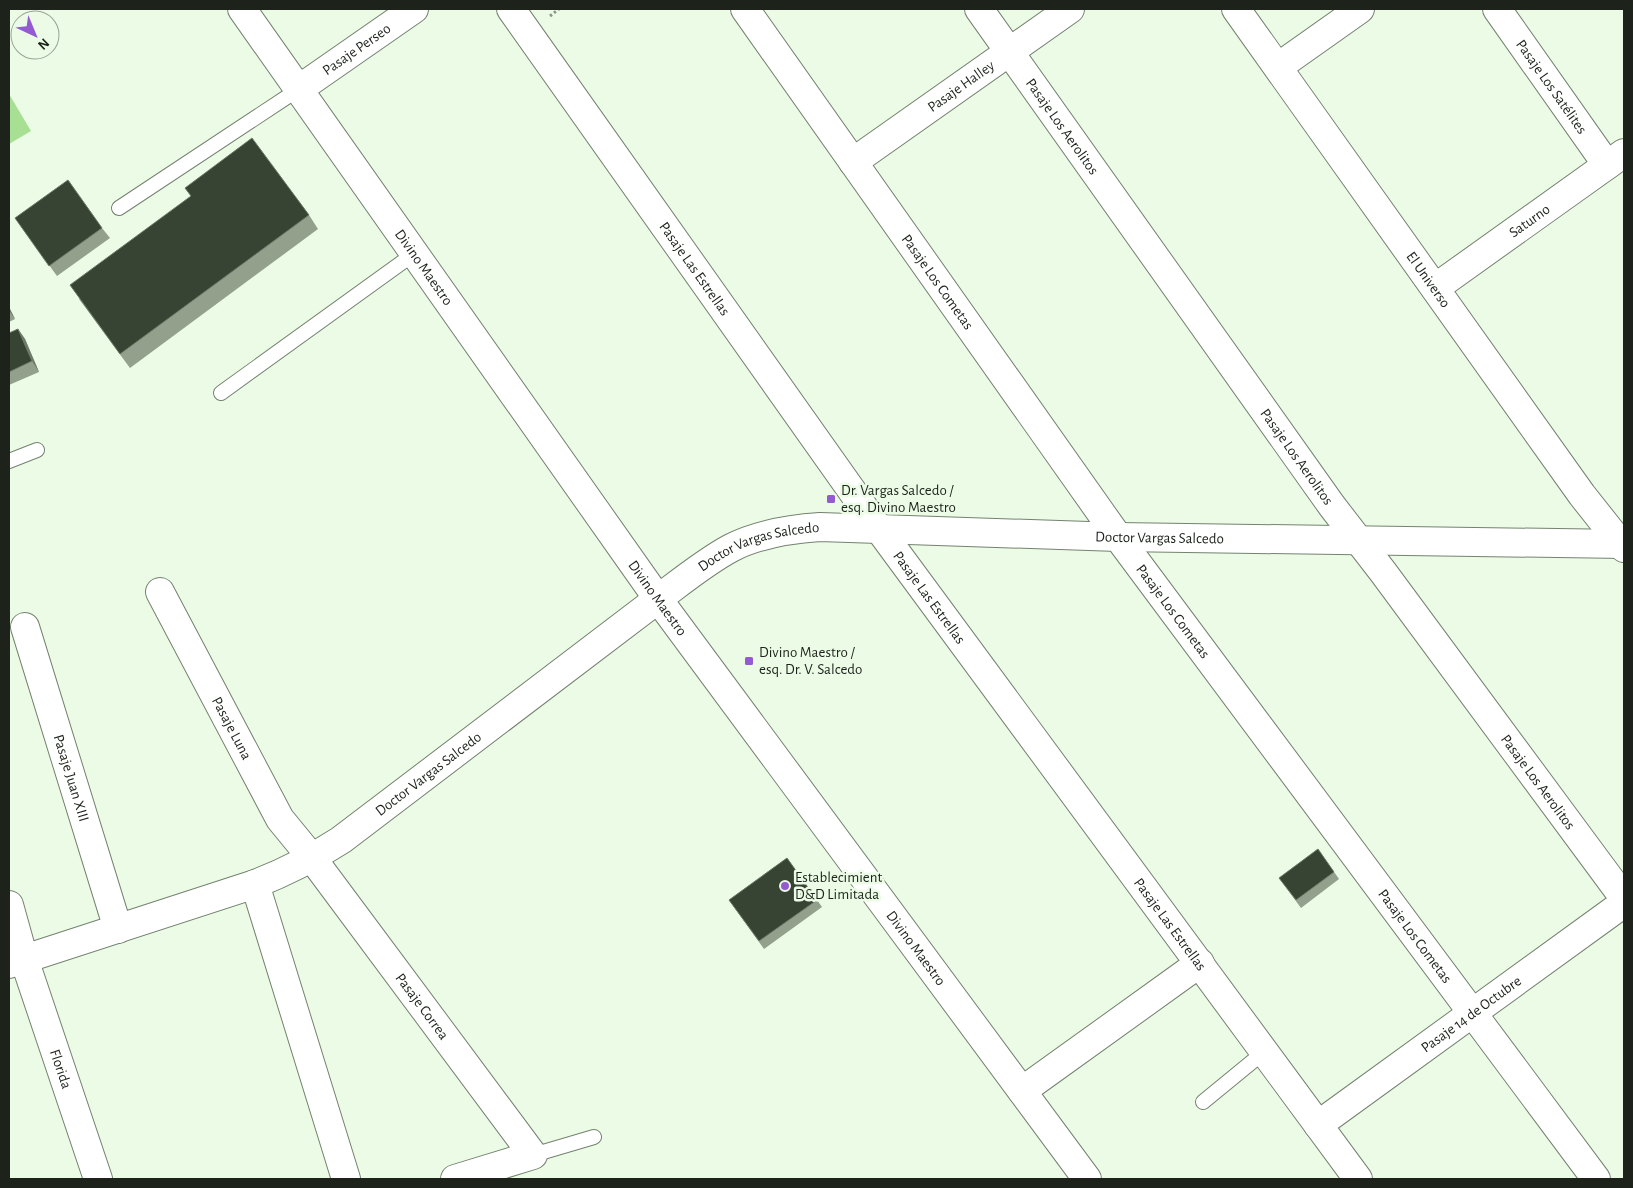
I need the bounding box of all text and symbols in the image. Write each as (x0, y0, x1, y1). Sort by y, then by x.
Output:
north arrow (10, 10, 60, 60)
street label: Pasaje Perseo (320, 20, 393, 78)
text: N (35, 35, 52, 52)
street label: Pasaje Los Satélites (1514, 37, 1590, 136)
street label: Pasaje Halley (925, 57, 998, 115)
street label: Pasaje Los Aerolitos (1023, 76, 1102, 177)
street label: Saturno (1506, 201, 1552, 240)
street label: Pasaje Las Estrellas (657, 219, 733, 318)
street label: Divino Maestro (392, 227, 456, 308)
street label: Pasaje Los Cometas (899, 231, 976, 332)
street label: El Universo (1404, 249, 1453, 310)
street label: Pasaje Los Aerolitos (1258, 406, 1336, 507)
place label: Dr. Vargas Salcedo / esq. Divino Maestro (841, 483, 956, 515)
marker: Dr. Vargas Salcedo / esq. Divino Maestro (825, 493, 837, 505)
street label: Doctor Vargas Salcedo (695, 520, 820, 574)
street label: Doctor Vargas Salcedo (1095, 529, 1224, 546)
street label: Pasaje Las Estrellas (891, 548, 968, 646)
street label: Divino Maestro (626, 558, 690, 639)
street label: Pasaje Los Cometas (1134, 562, 1213, 661)
place label: Divino Maestro / esq. Dr. V. Salcedo (759, 645, 862, 677)
marker: Divino Maestro / esq. Dr. V. Salcedo (743, 655, 755, 667)
street label: Pasaje Luna (209, 694, 255, 762)
street label: Doctor Vargas Salcedo (372, 729, 484, 819)
street label: Pasaje Los Aerolitos (1498, 732, 1578, 832)
street label: Pasaje Juan XIII (51, 733, 92, 823)
place label: Establecimient D&D Limitada (795, 870, 883, 902)
street label: Pasaje Las Estrellas (1131, 875, 1209, 973)
marker: Establecimient D&D Limitada (779, 880, 791, 892)
street label: Pasaje Los Cometas (1375, 886, 1455, 986)
street label: Divino Maestro (884, 908, 949, 988)
street label: Pasaje Correa (393, 970, 452, 1042)
street label: Pasaje 14 de Octubre (1418, 973, 1524, 1055)
street label: Florida (47, 1047, 75, 1091)

